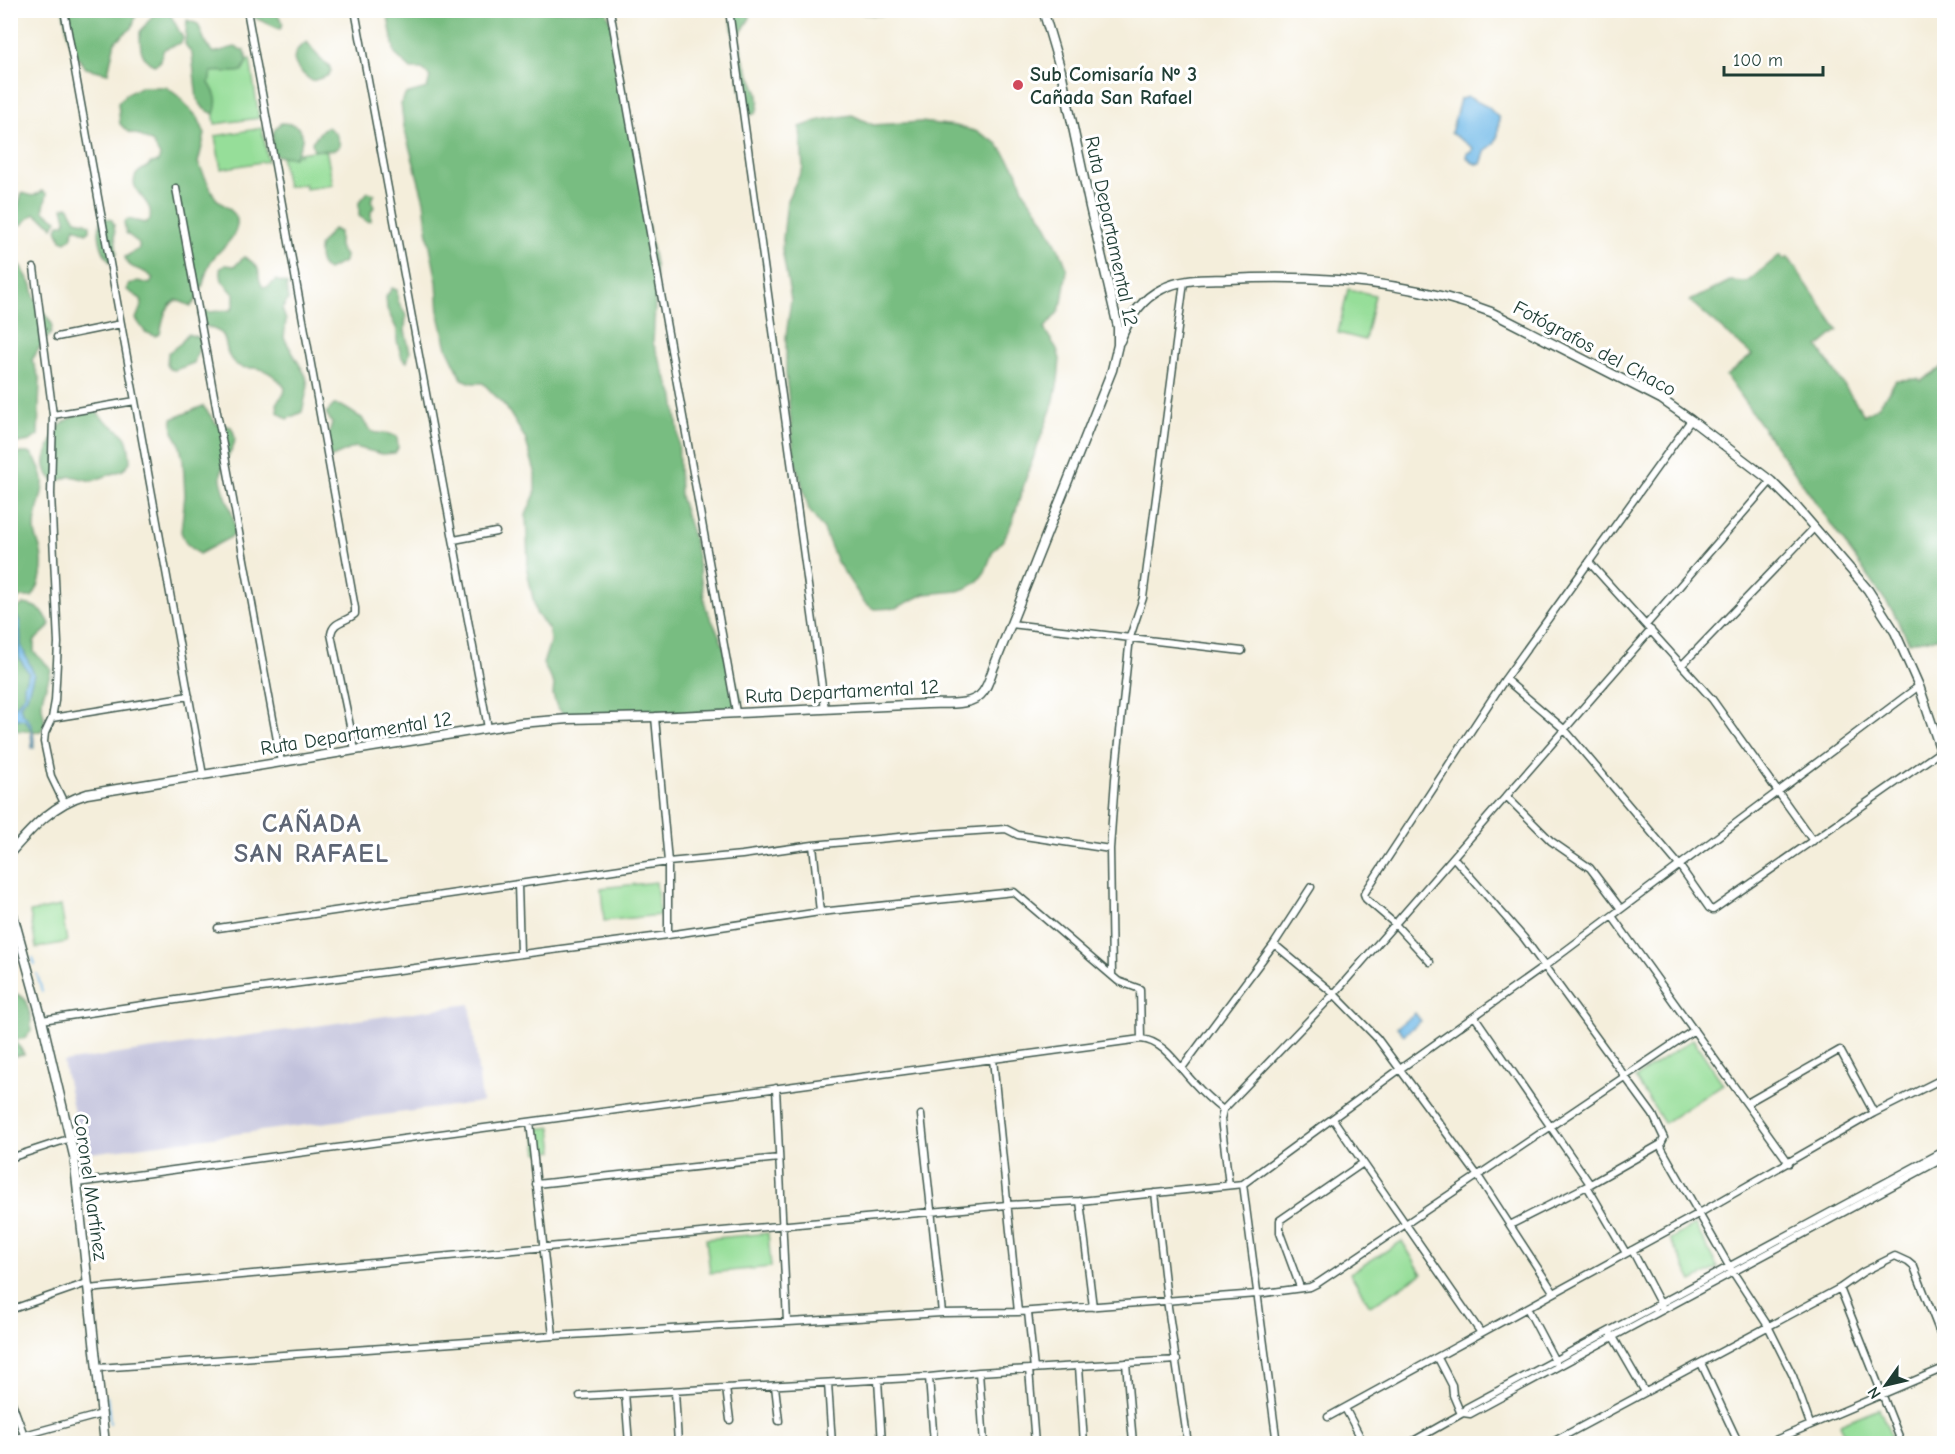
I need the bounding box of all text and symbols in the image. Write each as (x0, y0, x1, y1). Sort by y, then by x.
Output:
scale bar (1724, 39, 1823, 77)
text: 100 m (1733, 50, 1783, 71)
place label: Sub Comisaría Nº 3 Cañada San Rafael (1030, 63, 1197, 109)
marker: Sub Comisaría Nº 3 Cañada San Rafael (1011, 78, 1025, 92)
street label: Ruta Departamental 12 (1080, 134, 1143, 328)
street label: Fotógrafos del Chaco (1510, 296, 1680, 401)
street label: Ruta Departamental 12 (745, 675, 939, 708)
street label: Ruta Departamental 12 (259, 707, 454, 760)
district label: CAÑADA SAN RAFAEL (234, 808, 390, 869)
street label: Coronel Martínez (69, 1112, 112, 1262)
north arrow (1856, 1355, 1916, 1415)
text: N (1864, 1383, 1885, 1402)

